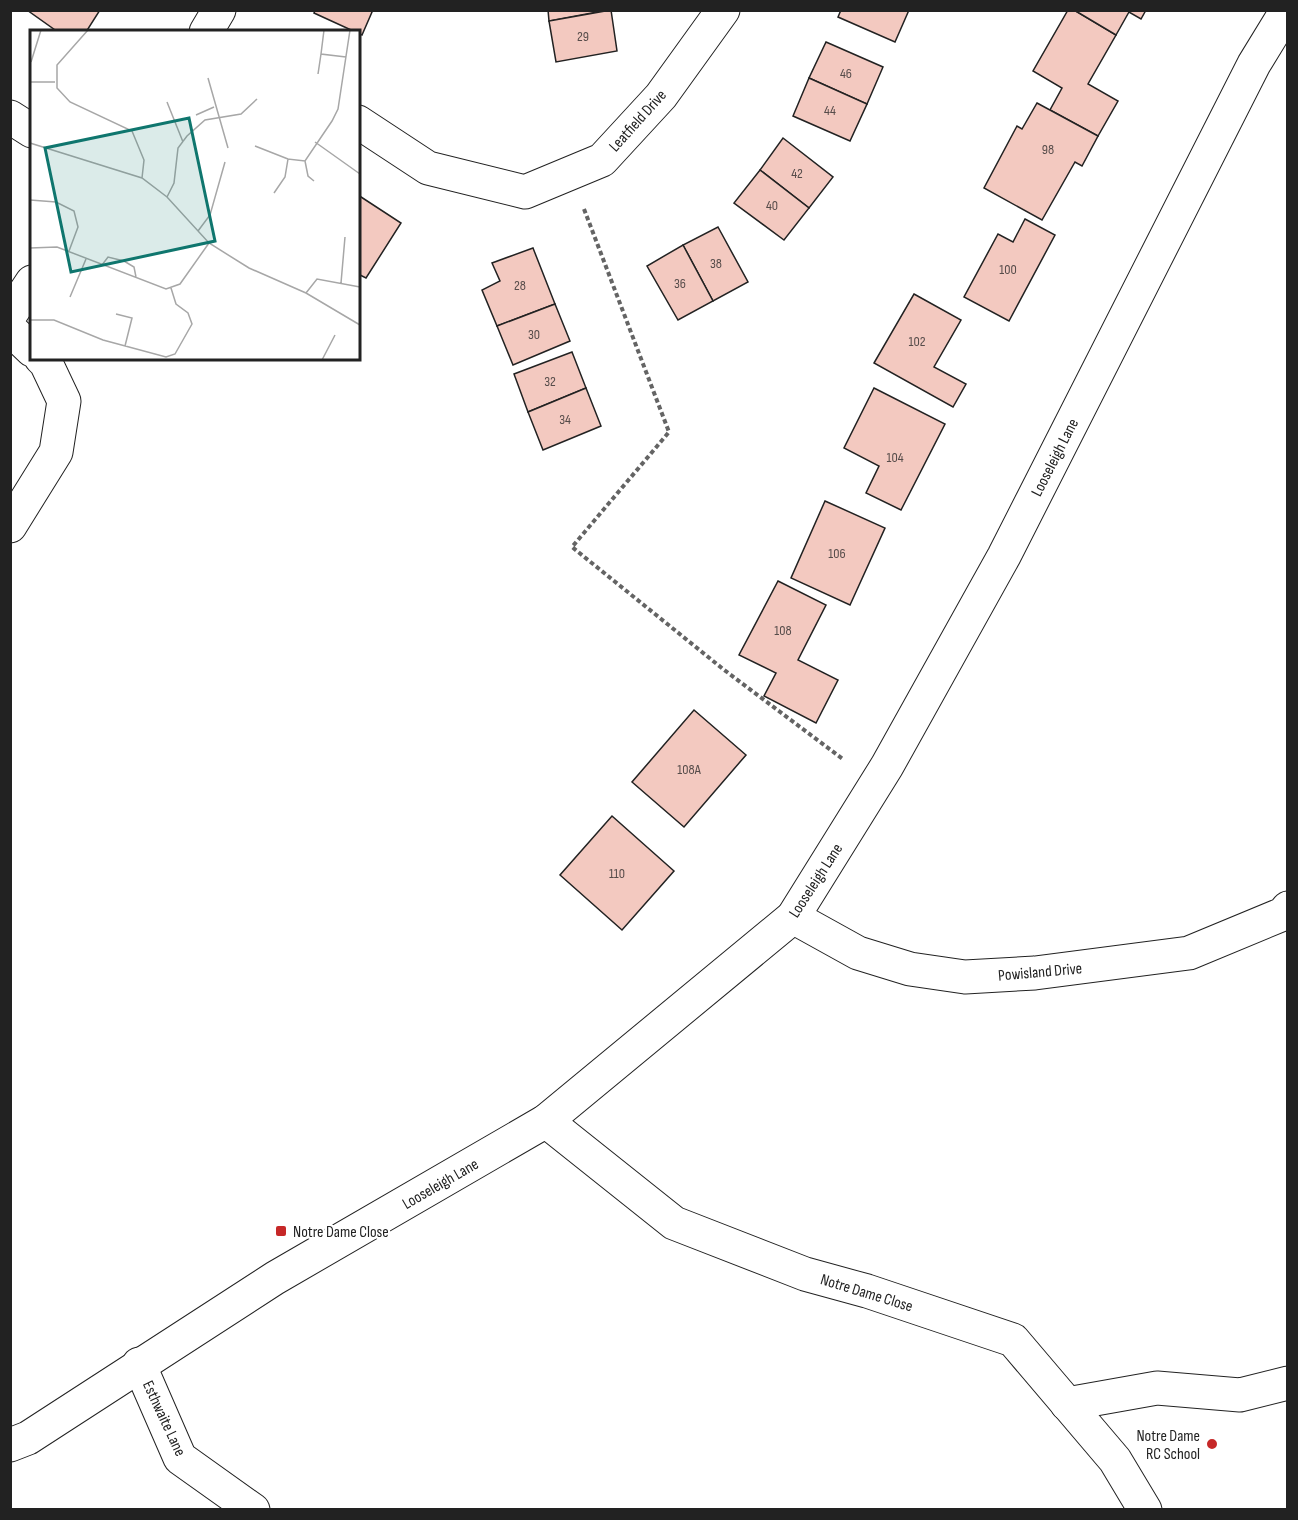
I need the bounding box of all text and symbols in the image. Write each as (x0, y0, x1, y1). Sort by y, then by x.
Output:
house number: 29 (577, 28, 589, 45)
inset map (30, 30, 360, 360)
house number: 46 (840, 65, 852, 82)
street label: Leatfield Drive (605, 86, 671, 156)
house number: 44 (824, 102, 836, 119)
house number: 98 (1042, 141, 1054, 158)
house number: 42 (791, 165, 803, 182)
house number: 40 (766, 197, 778, 214)
house number: 38 (710, 255, 722, 272)
house number: 100 (999, 261, 1017, 278)
house number: 36 (674, 275, 686, 292)
house number: 28 (514, 277, 526, 294)
house number: 30 (528, 326, 540, 343)
house number: 102 (909, 333, 926, 350)
house number: 32 (544, 373, 556, 390)
house number: 34 (559, 411, 571, 428)
street label: Looseleigh Lane (1028, 416, 1083, 500)
house number: 104 (887, 449, 904, 466)
house number: 106 (828, 545, 846, 562)
house number: 108 (774, 622, 792, 639)
house number: 108A (677, 761, 702, 778)
street label: Looseleigh Lane (785, 840, 847, 922)
house number: 110 (609, 865, 625, 882)
street label: Powisland Drive (997, 959, 1083, 986)
street label: Looseleigh Lane (399, 1155, 482, 1214)
place label: Notre Dame Close (293, 1223, 389, 1242)
marker: Notre Dame Close (274, 1224, 288, 1238)
street label: Notre Dame Close (818, 1270, 915, 1317)
street label: Esthwaite Lane (138, 1378, 189, 1459)
place label: Notre Dame RC School (1136, 1427, 1200, 1464)
marker: Notre Dame RC School (1205, 1437, 1219, 1451)

